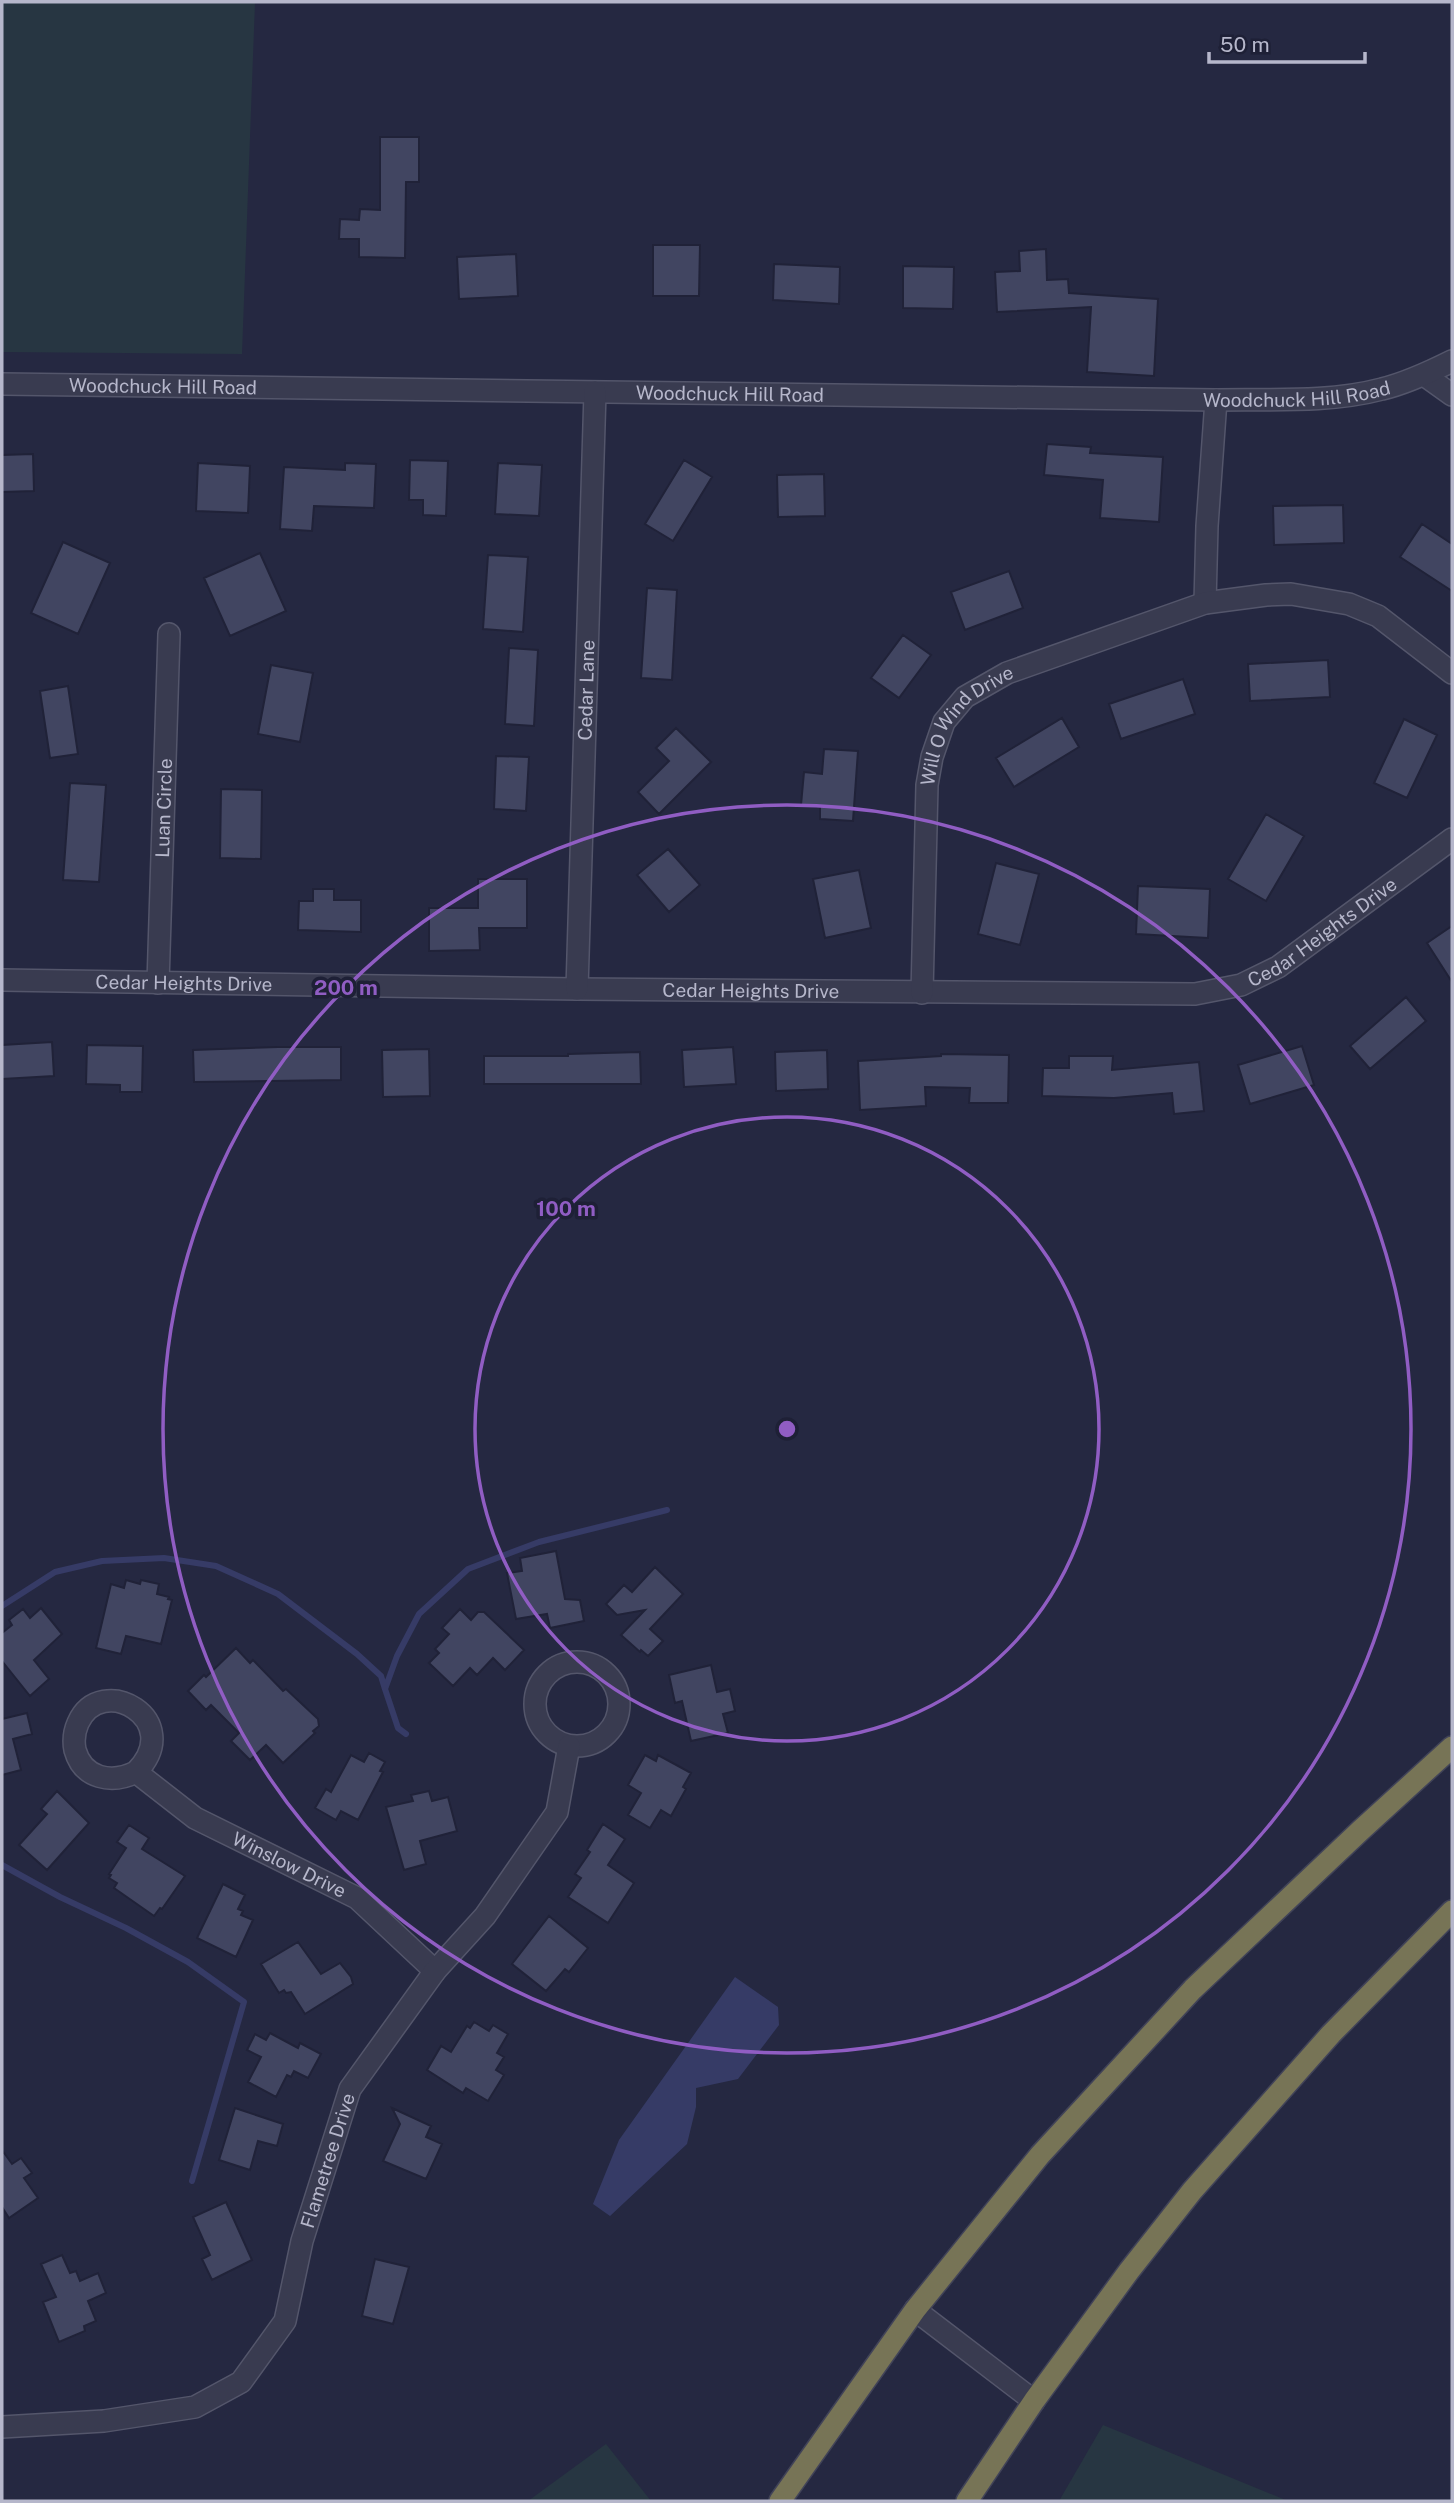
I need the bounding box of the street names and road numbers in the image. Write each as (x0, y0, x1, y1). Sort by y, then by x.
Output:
street label: Woodchuck Hill Road (69, 374, 257, 398)
street label: Woodchuck Hill Road (1203, 376, 1393, 411)
street label: Woodchuck Hill Road (636, 381, 824, 406)
street label: Cedar Lane (573, 639, 599, 741)
street label: Will O Wind Drive (916, 661, 1016, 787)
street label: Luan Circle (151, 758, 176, 858)
street label: Cedar Heights Drive (1244, 873, 1401, 991)
street label: Cedar Heights Drive (95, 970, 273, 995)
street label: Cedar Heights Drive (662, 979, 840, 1002)
street label: Winslow Drive (229, 1827, 350, 1902)
street label: Flametree Drive (296, 2090, 359, 2231)

